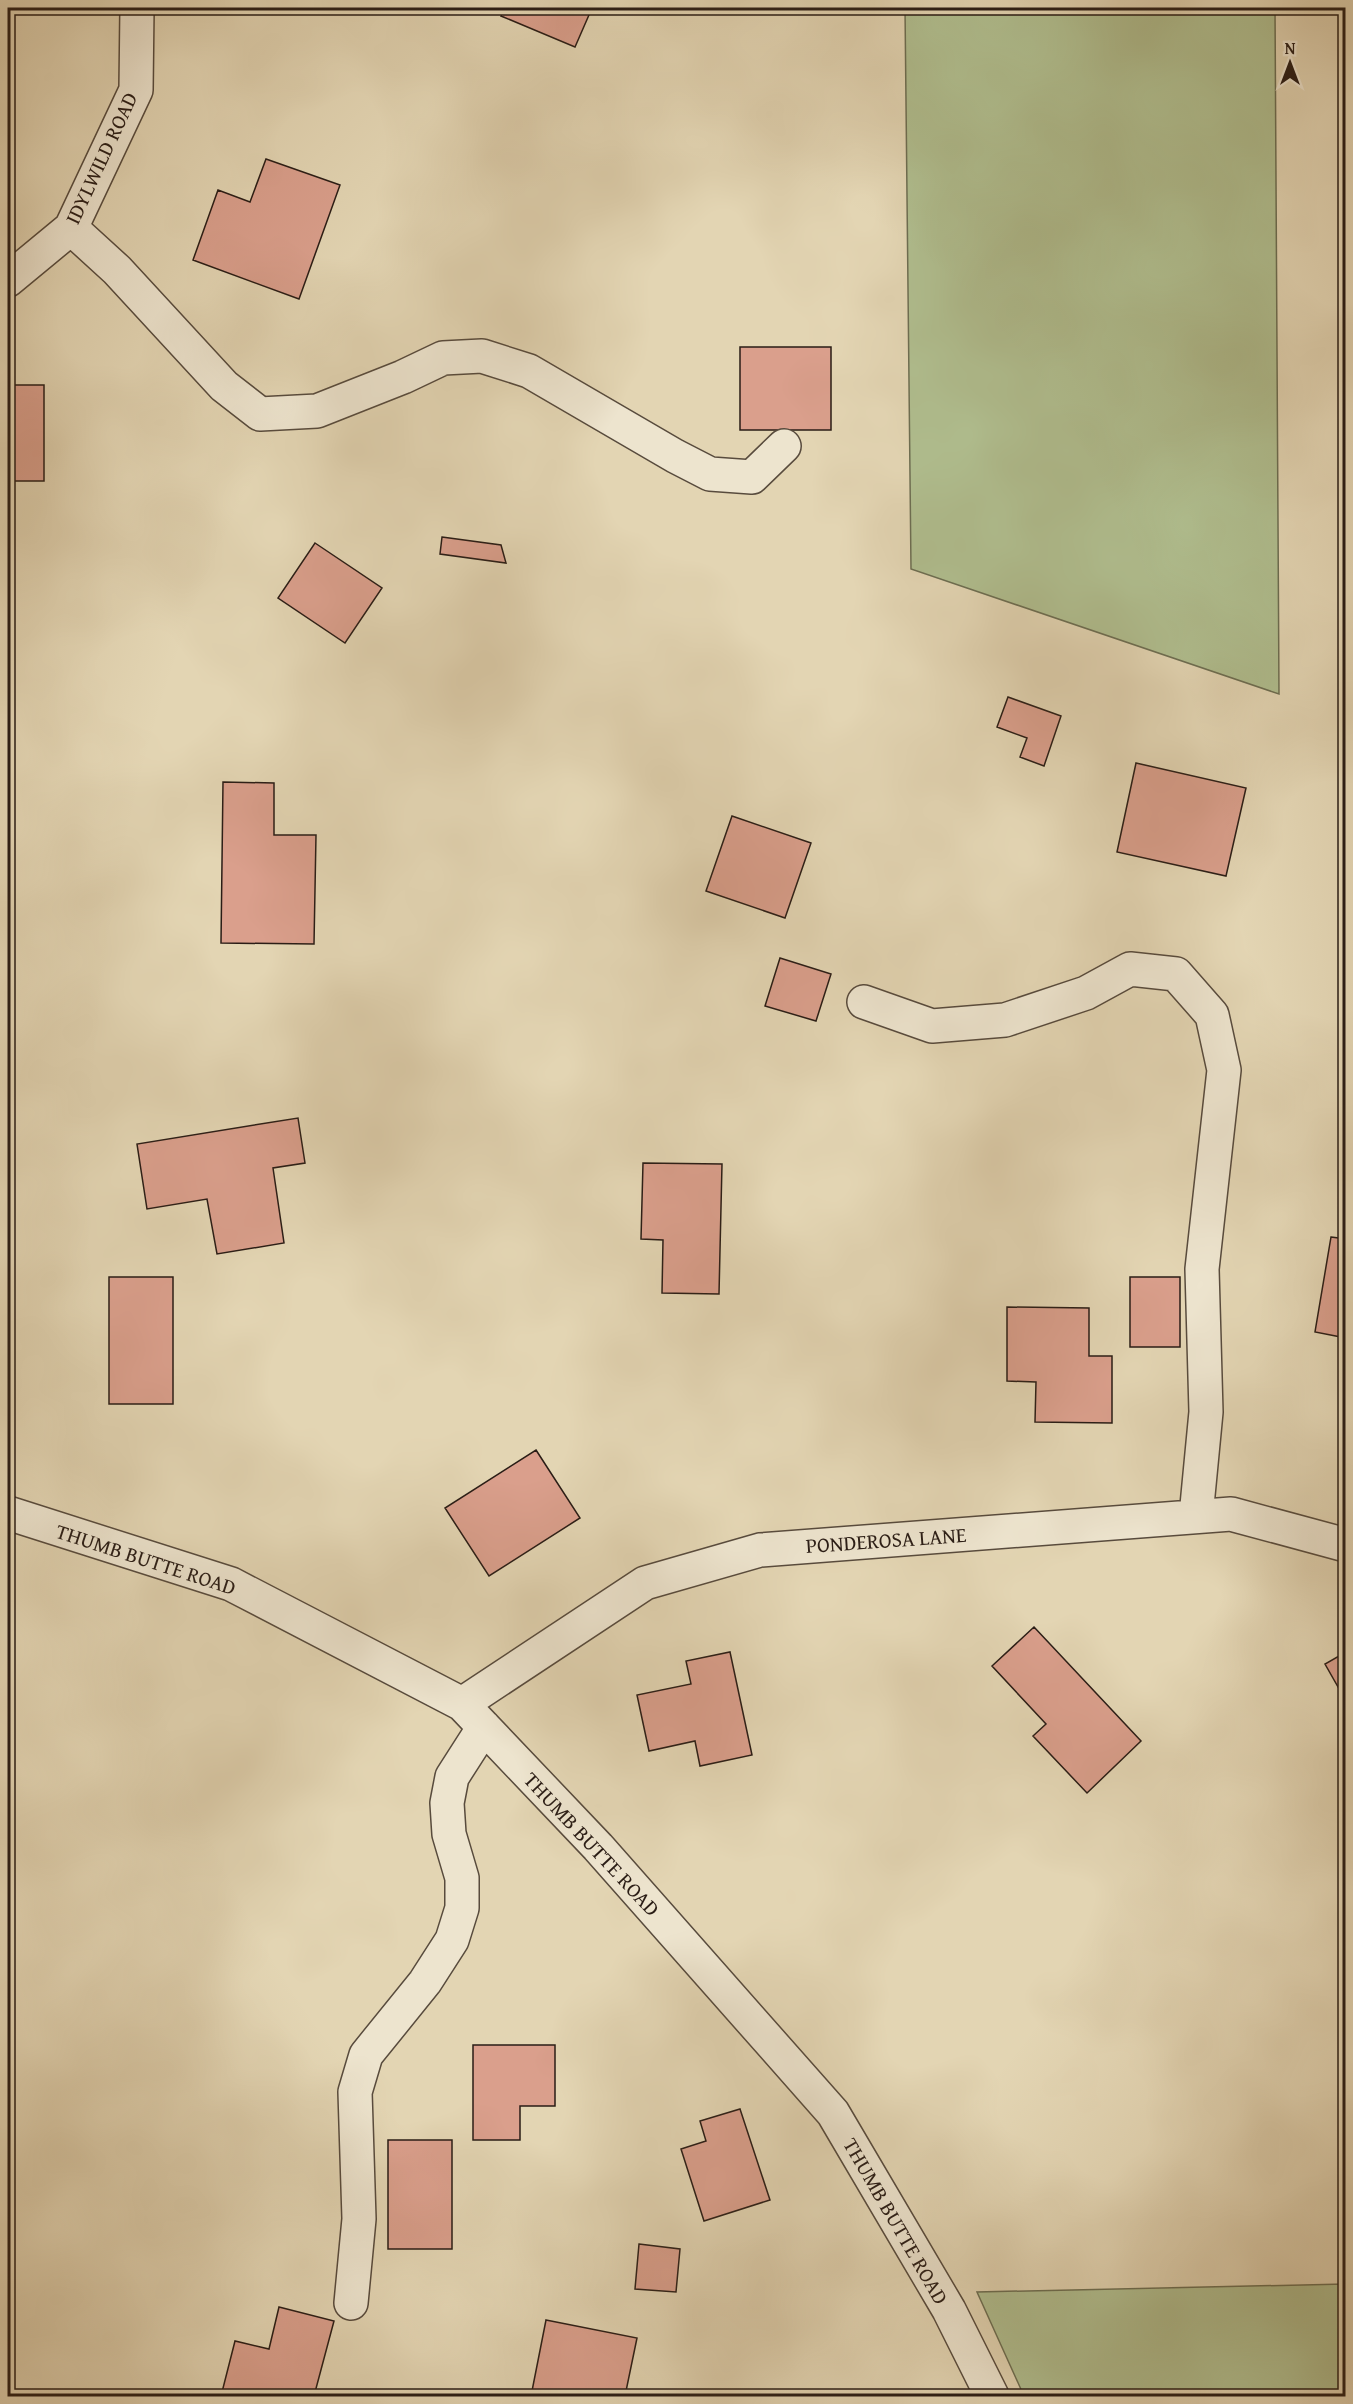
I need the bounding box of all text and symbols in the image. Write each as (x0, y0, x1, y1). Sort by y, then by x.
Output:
north arrow (1260, 33, 1320, 93)
text: N (1285, 36, 1296, 60)
street label: IDYLWILD ROAD (57, 87, 145, 229)
street label: THUMB BUTTE ROAD (52, 1515, 240, 1603)
street label: PONDEROSA LANE (805, 1519, 968, 1561)
street label: THUMB BUTTE ROAD (517, 1765, 667, 1923)
street label: THUMB BUTTE ROAD (836, 2132, 956, 2310)

